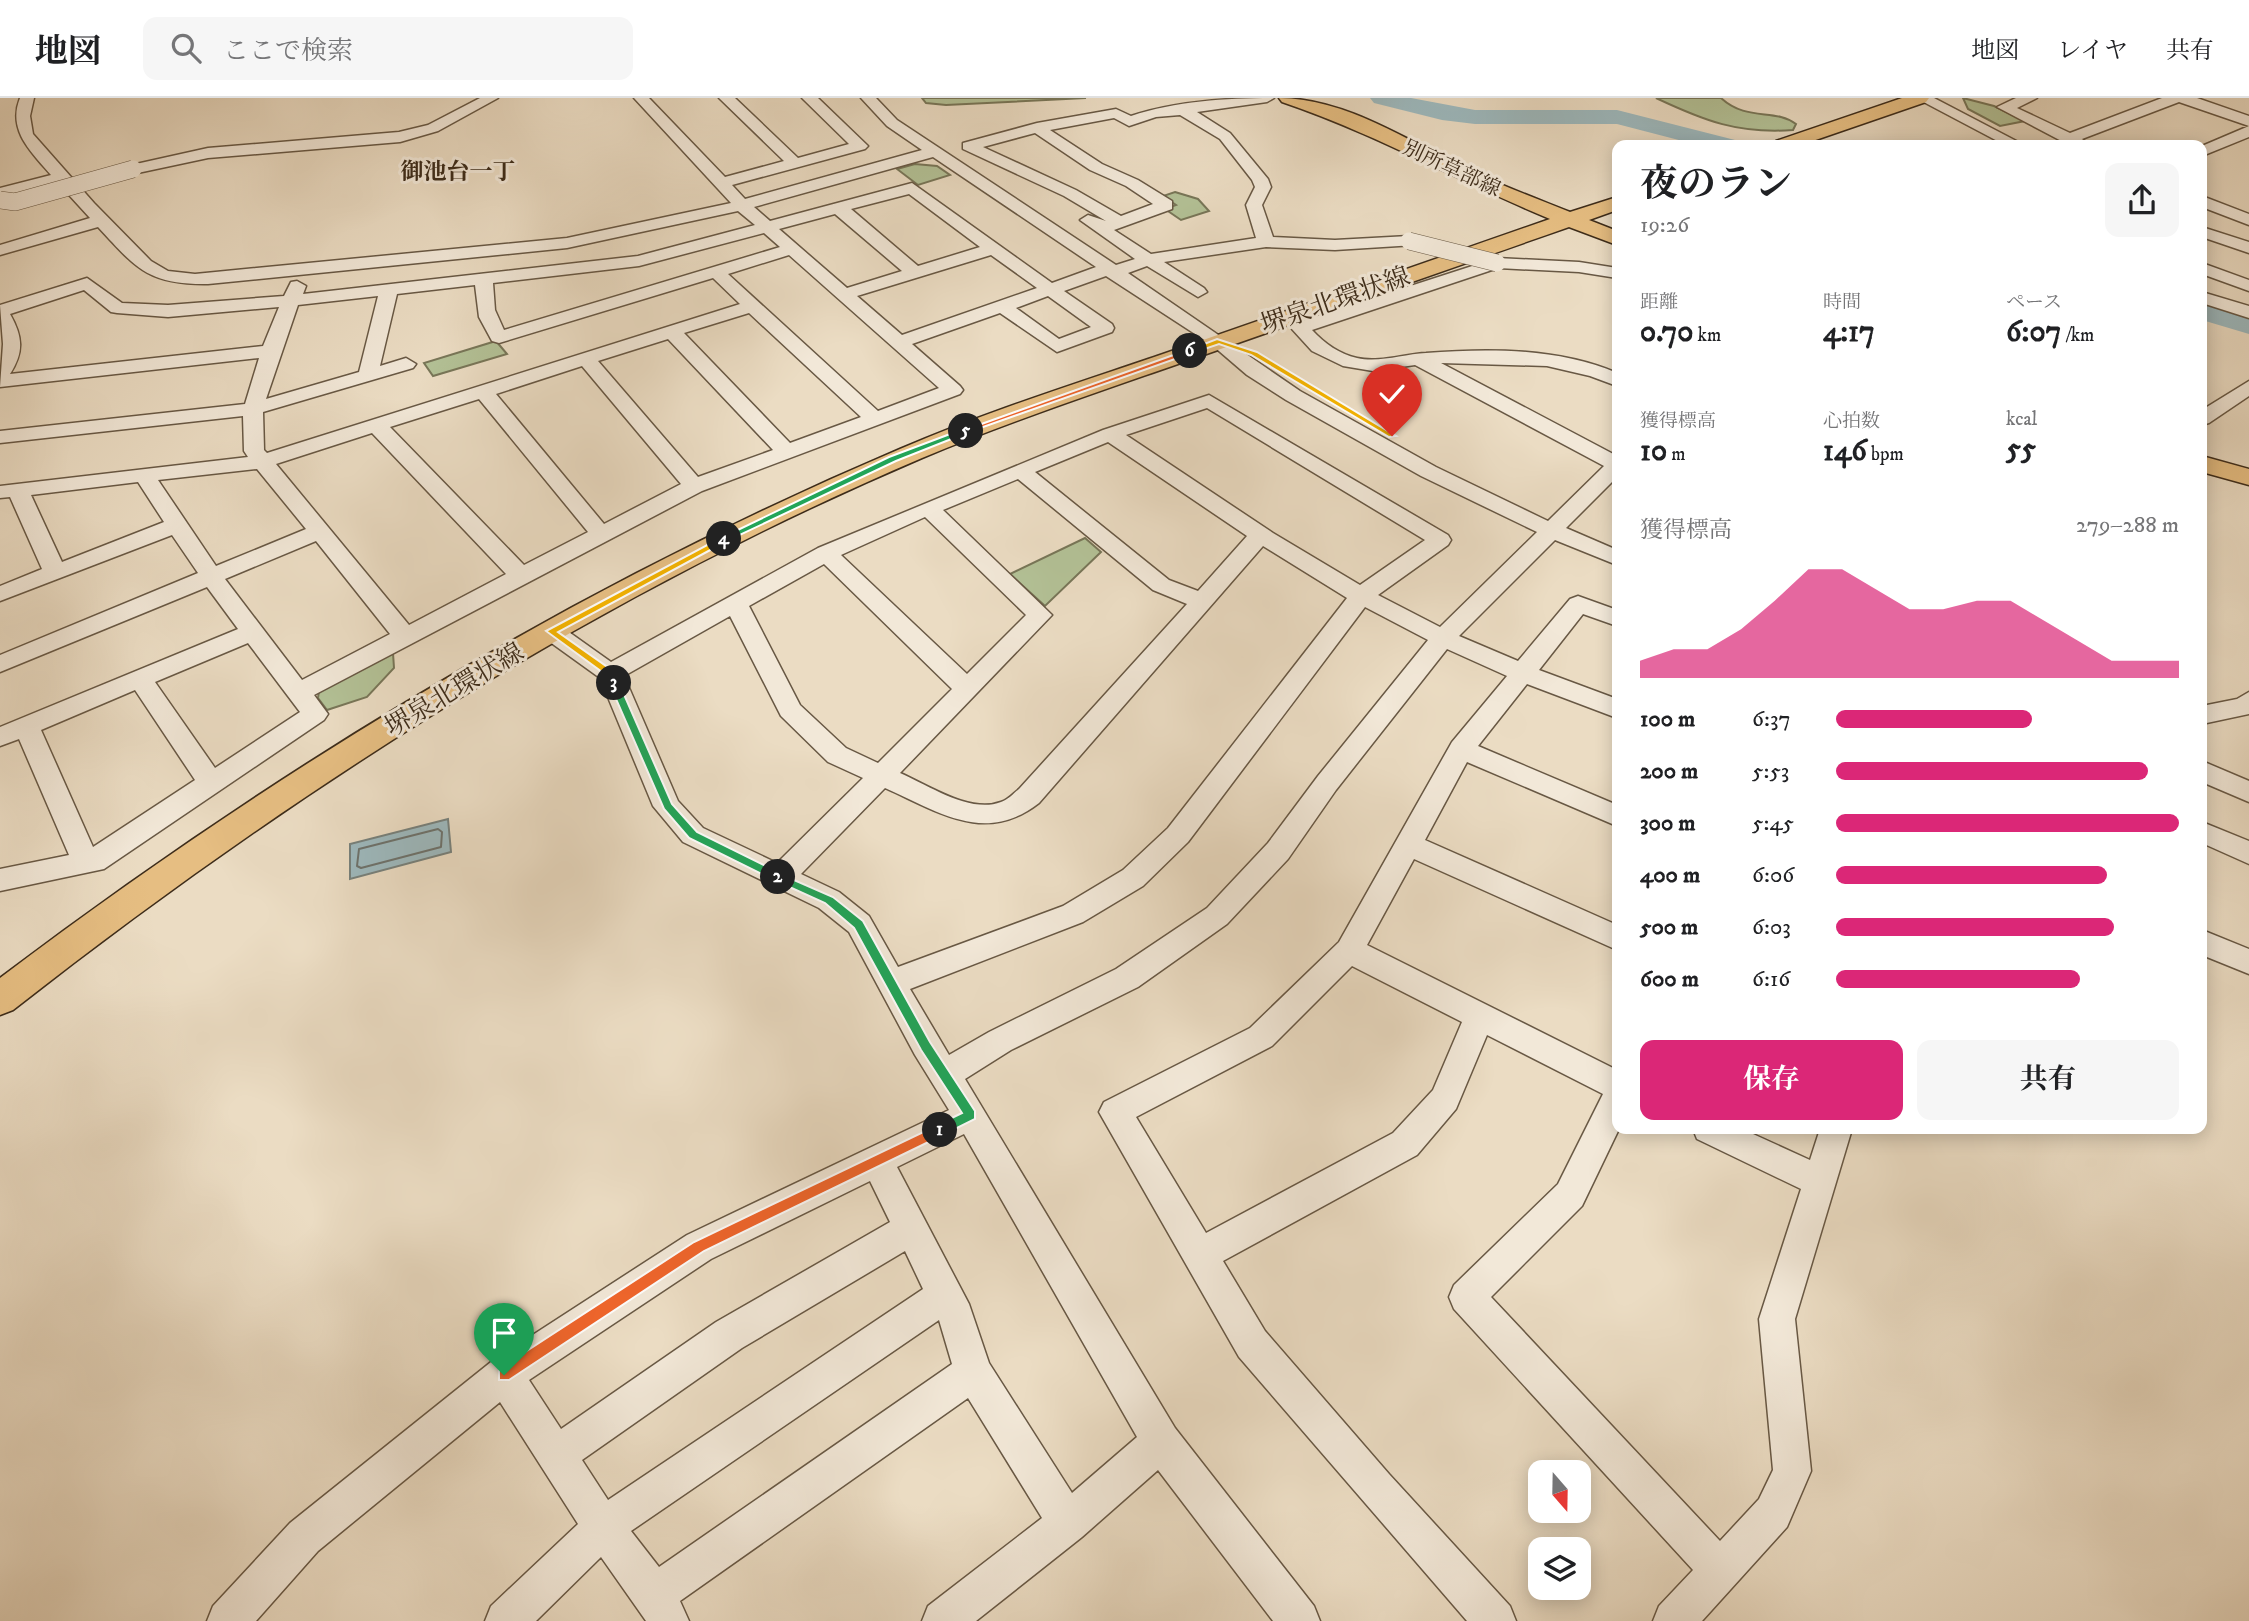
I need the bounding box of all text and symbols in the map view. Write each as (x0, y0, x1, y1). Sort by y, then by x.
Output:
search box (143, 17, 633, 80)
icon: search (167, 29, 205, 67)
text: 地図 (35, 32, 101, 73)
text: ここで検索 (223, 35, 353, 68)
text: 地図 (1971, 36, 2019, 66)
text: レイヤ (2057, 36, 2128, 66)
text: 共有 (2166, 36, 2214, 66)
street label: 別所草部線 (1399, 135, 1505, 203)
district label: 御池台一丁 (401, 158, 516, 187)
text: 夜のラン (1640, 161, 1792, 209)
button: share (2105, 163, 2179, 237)
text: 19:26 (1640, 211, 1689, 240)
street label: 堺泉北環状線 (1256, 260, 1415, 342)
text: 距離 (1640, 291, 1678, 314)
text: 時間 (1823, 291, 1861, 314)
text: ペース (2006, 291, 2062, 314)
text: 0.70 (1640, 314, 1693, 351)
text: 4:17 (1823, 314, 1875, 351)
text: 6:07 (2006, 314, 2061, 351)
text: km (1693, 324, 1721, 347)
text: /km (2061, 324, 2094, 347)
pin: 6 (1172, 334, 1208, 368)
text: 6 (1185, 339, 1194, 362)
pin (1362, 364, 1422, 436)
icon: check (1373, 375, 1411, 413)
text: kcal (2006, 408, 2037, 431)
text: 獲得標高 (1640, 410, 1716, 433)
text: 心拍数 (1823, 410, 1880, 433)
pin: 5 (948, 414, 984, 448)
text: 5 (961, 419, 970, 442)
text: 55 (2006, 431, 2036, 468)
text: 10 (1640, 433, 1667, 470)
text: 146 (1823, 433, 1867, 470)
text: m (1667, 443, 1685, 466)
text: bpm (1867, 443, 1904, 466)
text: 279–288 m (2076, 511, 2179, 540)
text: 獲得標高 (1640, 516, 1732, 545)
pin: 4 (706, 522, 742, 556)
text: 4 (718, 527, 729, 550)
street label: 堺泉北環状線 (379, 636, 530, 745)
pin: 3 (596, 666, 632, 700)
text: 3 (610, 671, 617, 694)
text: 100 m (1640, 705, 1695, 734)
text: 6:37 (1752, 705, 1791, 734)
text: 200 m (1640, 757, 1698, 786)
text: 5:53 (1752, 757, 1789, 786)
text: 300 m (1640, 809, 1696, 838)
text: 5:45 (1752, 809, 1794, 838)
pin: 2 (760, 860, 796, 894)
text: 400 m (1640, 861, 1700, 890)
text: 6:06 (1752, 861, 1794, 890)
text: 2 (773, 865, 782, 888)
text: 500 m (1640, 913, 1698, 942)
text: 6:03 (1752, 913, 1791, 942)
text: 600 m (1640, 965, 1699, 994)
text: 6:16 (1752, 965, 1790, 994)
button: 保存 (1640, 1040, 1903, 1120)
button: 共有 (1917, 1040, 2179, 1120)
pin: 1 (922, 1112, 958, 1148)
text: 1 (936, 1118, 943, 1141)
pin (474, 1303, 534, 1375)
icon: arrive (485, 1314, 523, 1352)
north arrow (1528, 1460, 1591, 1522)
map controls (1528, 1460, 1591, 1600)
button: layers (1528, 1537, 1591, 1600)

